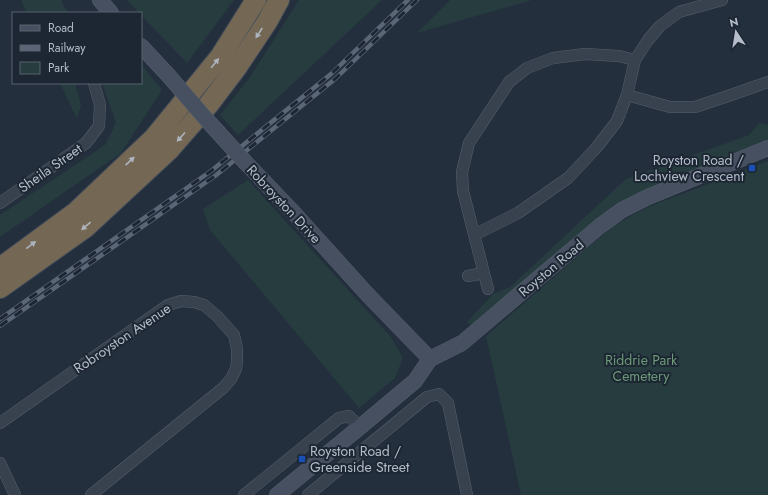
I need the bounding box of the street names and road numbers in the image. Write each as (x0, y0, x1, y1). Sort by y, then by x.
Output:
street label: Sheila Street (14, 138, 86, 197)
street label: Robroyston Drive (242, 160, 326, 248)
street label: Royston Road (514, 235, 588, 301)
street label: Robroyston Avenue (69, 298, 175, 378)

